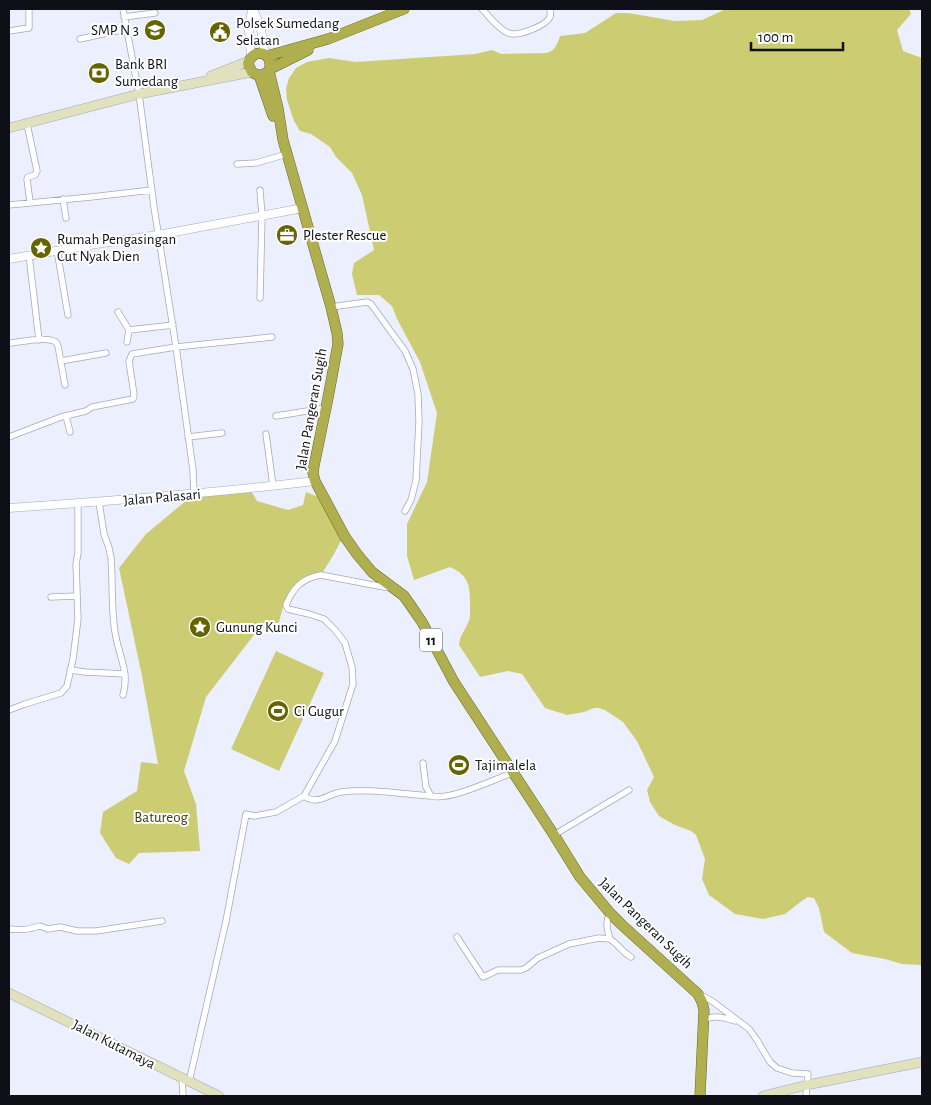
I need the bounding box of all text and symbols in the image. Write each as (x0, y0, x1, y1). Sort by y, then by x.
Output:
place label: Polsek Sumedang Selatan (236, 16, 340, 48)
school or university icon: SMP N 3 (143, 18, 167, 42)
public building icon: Polsek Sumedang Selatan (208, 20, 232, 44)
scale bar (751, 20, 844, 52)
place label: SMP N 3 (91, 23, 139, 38)
text: 100 m (758, 30, 793, 45)
place label: Bank BRI Sumedang (115, 57, 179, 89)
bank icon: Bank BRI Sumedang (87, 61, 111, 85)
office icon: Plester Rescue (275, 223, 299, 247)
place label: Plester Rescue (303, 228, 386, 243)
place label: Rumah Pengasingan Cut Nyak Dien (57, 232, 176, 264)
place icon: Rumah Pengasingan Cut Nyak Dien (29, 236, 53, 260)
street label: Jalan Pangeran Sugih (293, 347, 330, 471)
street label: Jalan Palasari (123, 487, 201, 508)
place icon: Gunung Kunci (188, 615, 212, 639)
place label: Gunung Kunci (216, 620, 298, 635)
road number: 11 (420, 628, 442, 652)
sports icon: Ci Gugur (266, 699, 290, 723)
place label: Ci Gugur (294, 704, 344, 719)
sports icon: Tajimalela (447, 753, 471, 777)
place label: Tajimalela (475, 758, 536, 773)
park label: Batureog (134, 810, 189, 825)
street label: Jalan Pangeran Sugih (596, 875, 695, 972)
street label: Jalan Kutamaya (70, 1017, 158, 1072)

